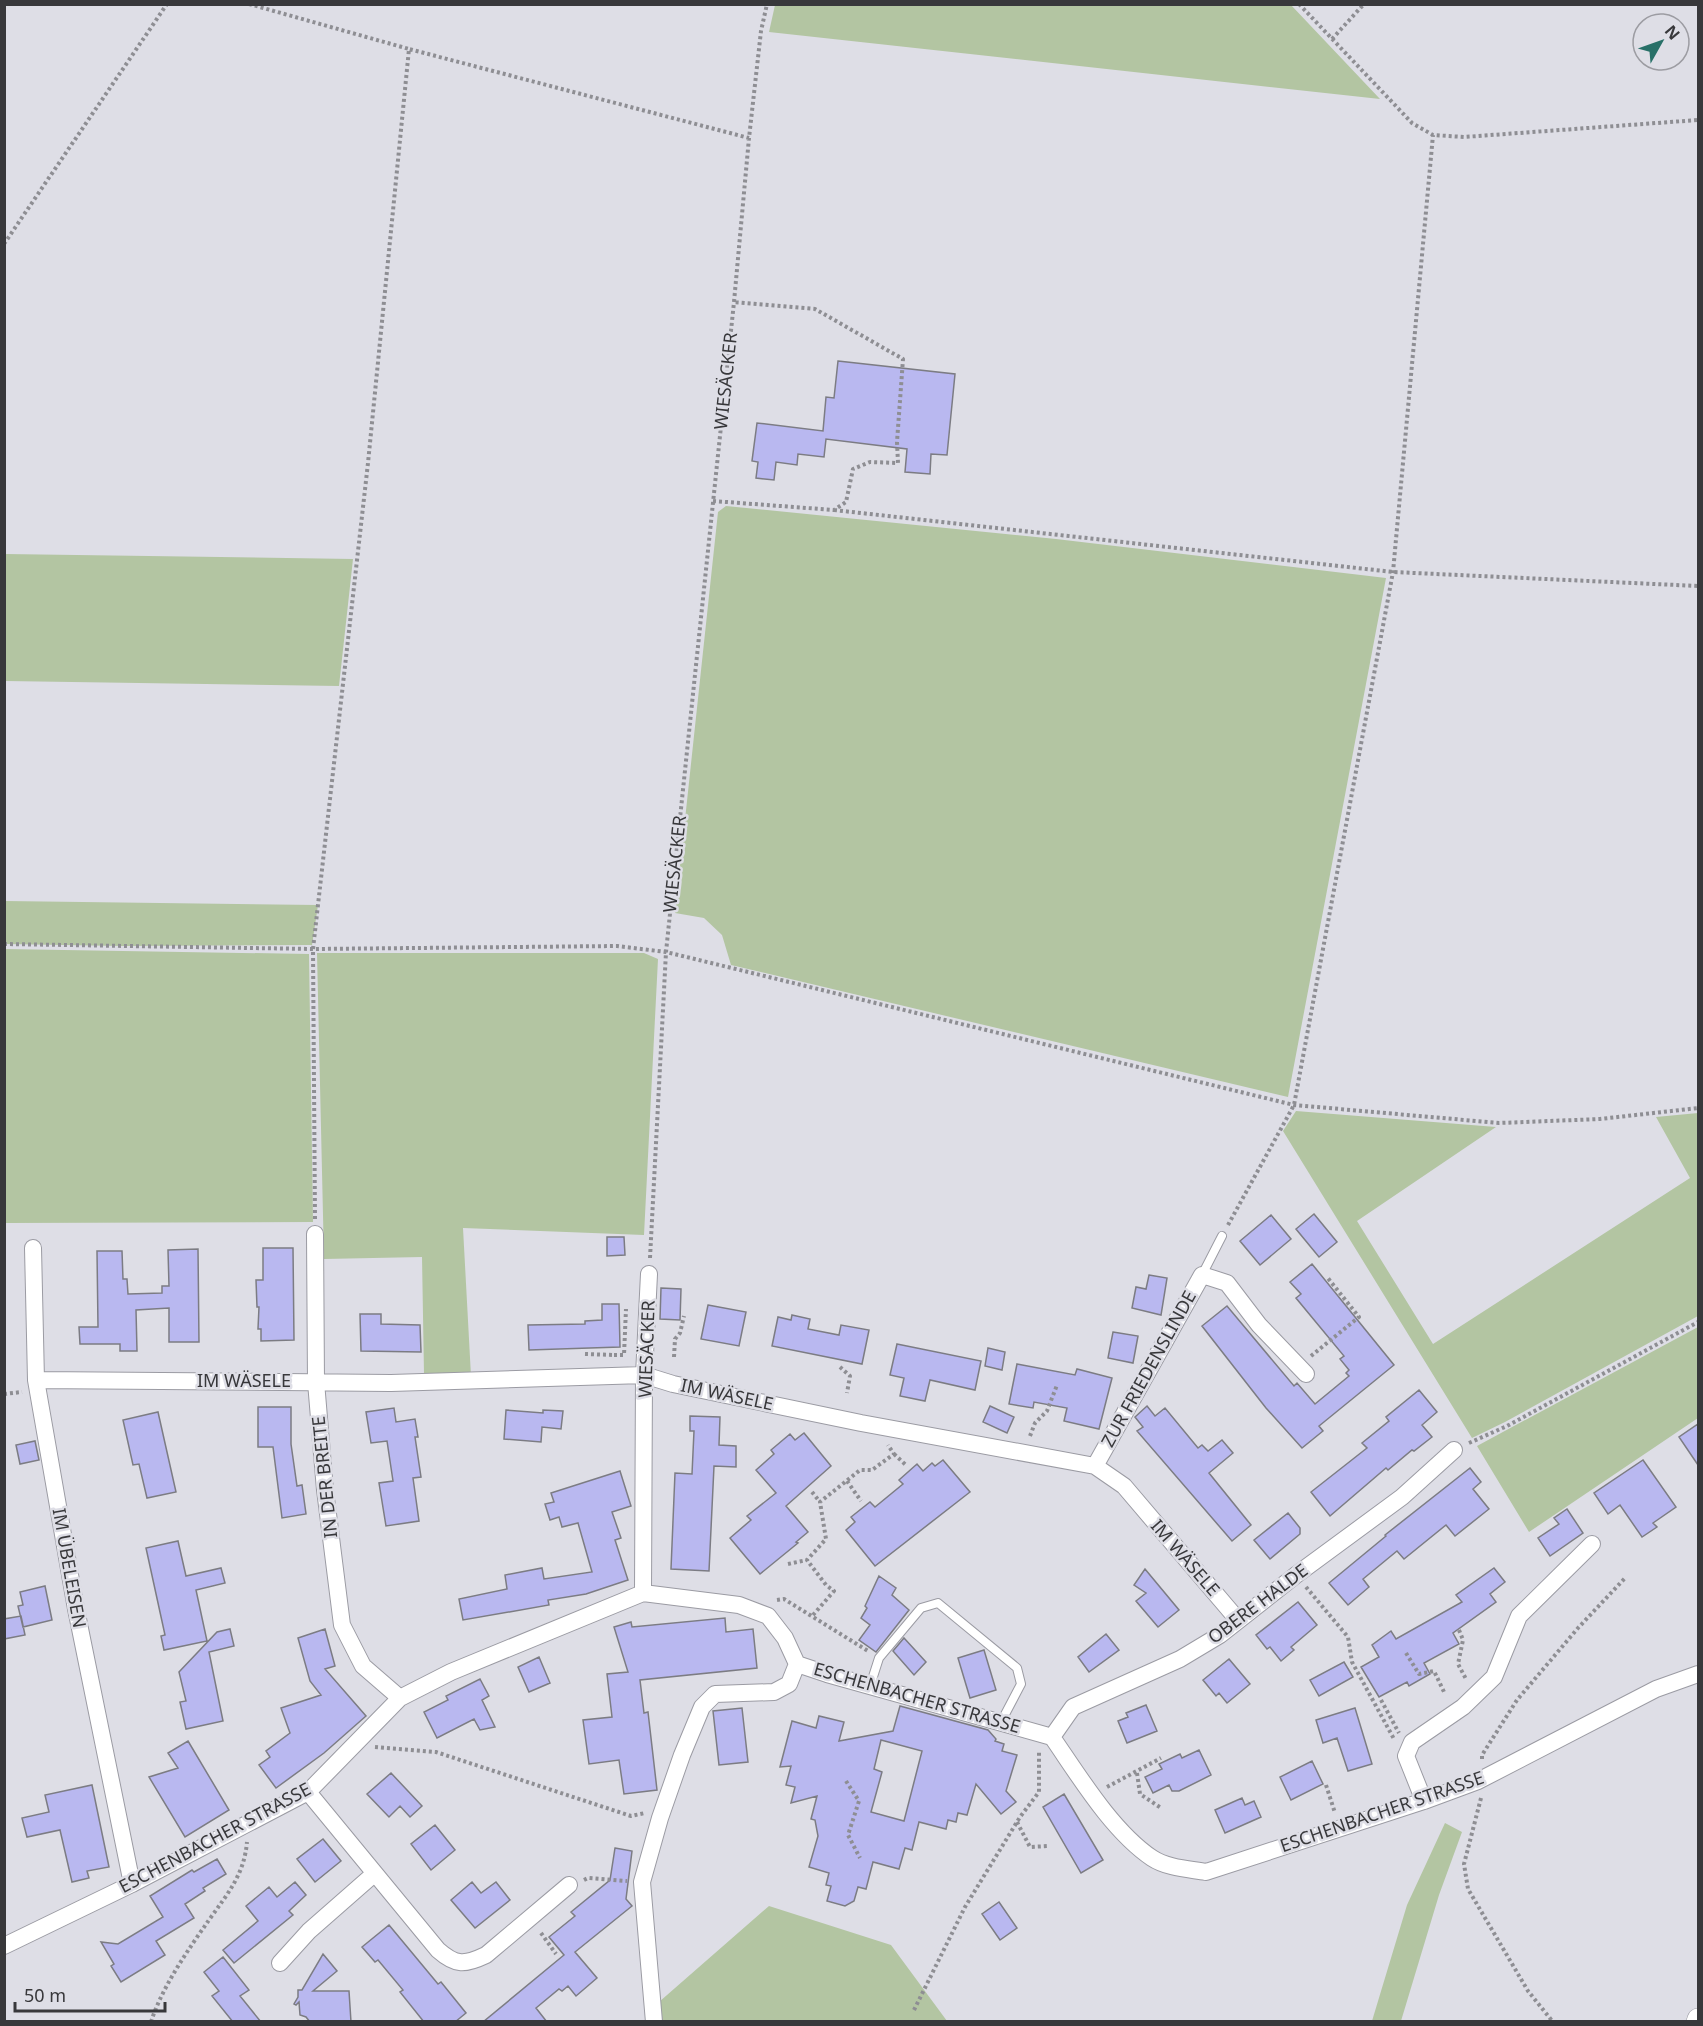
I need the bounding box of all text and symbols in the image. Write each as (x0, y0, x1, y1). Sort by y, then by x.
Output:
north arrow (1631, 12, 1691, 72)
text: N (1660, 20, 1685, 44)
street label: WIESÄCKER (708, 331, 742, 431)
street label: WIESÄCKER (657, 814, 691, 914)
street label: ZUR FRIEDENSLINDE (1095, 1286, 1201, 1451)
street label: WIESÄCKER (632, 1300, 660, 1398)
street label: IM WÄSELE (197, 1368, 291, 1392)
street label: IM WÄSELE (679, 1373, 776, 1416)
street label: IN DER BREITE (306, 1415, 342, 1539)
street label: IM ÜBELEISEN (48, 1506, 92, 1630)
street label: IM WÄSELE (1146, 1514, 1226, 1601)
street label: OBERE HALDE (1203, 1558, 1312, 1649)
street label: ESCHENBACHER STRASSE (811, 1656, 1023, 1738)
street label: ESCHENBACHER STRASSE (1277, 1765, 1487, 1857)
street label: ESCHENBACHER STRASSE (114, 1776, 315, 1898)
scale bar (15, 1975, 165, 2013)
text: 50 m (24, 1983, 66, 2007)

